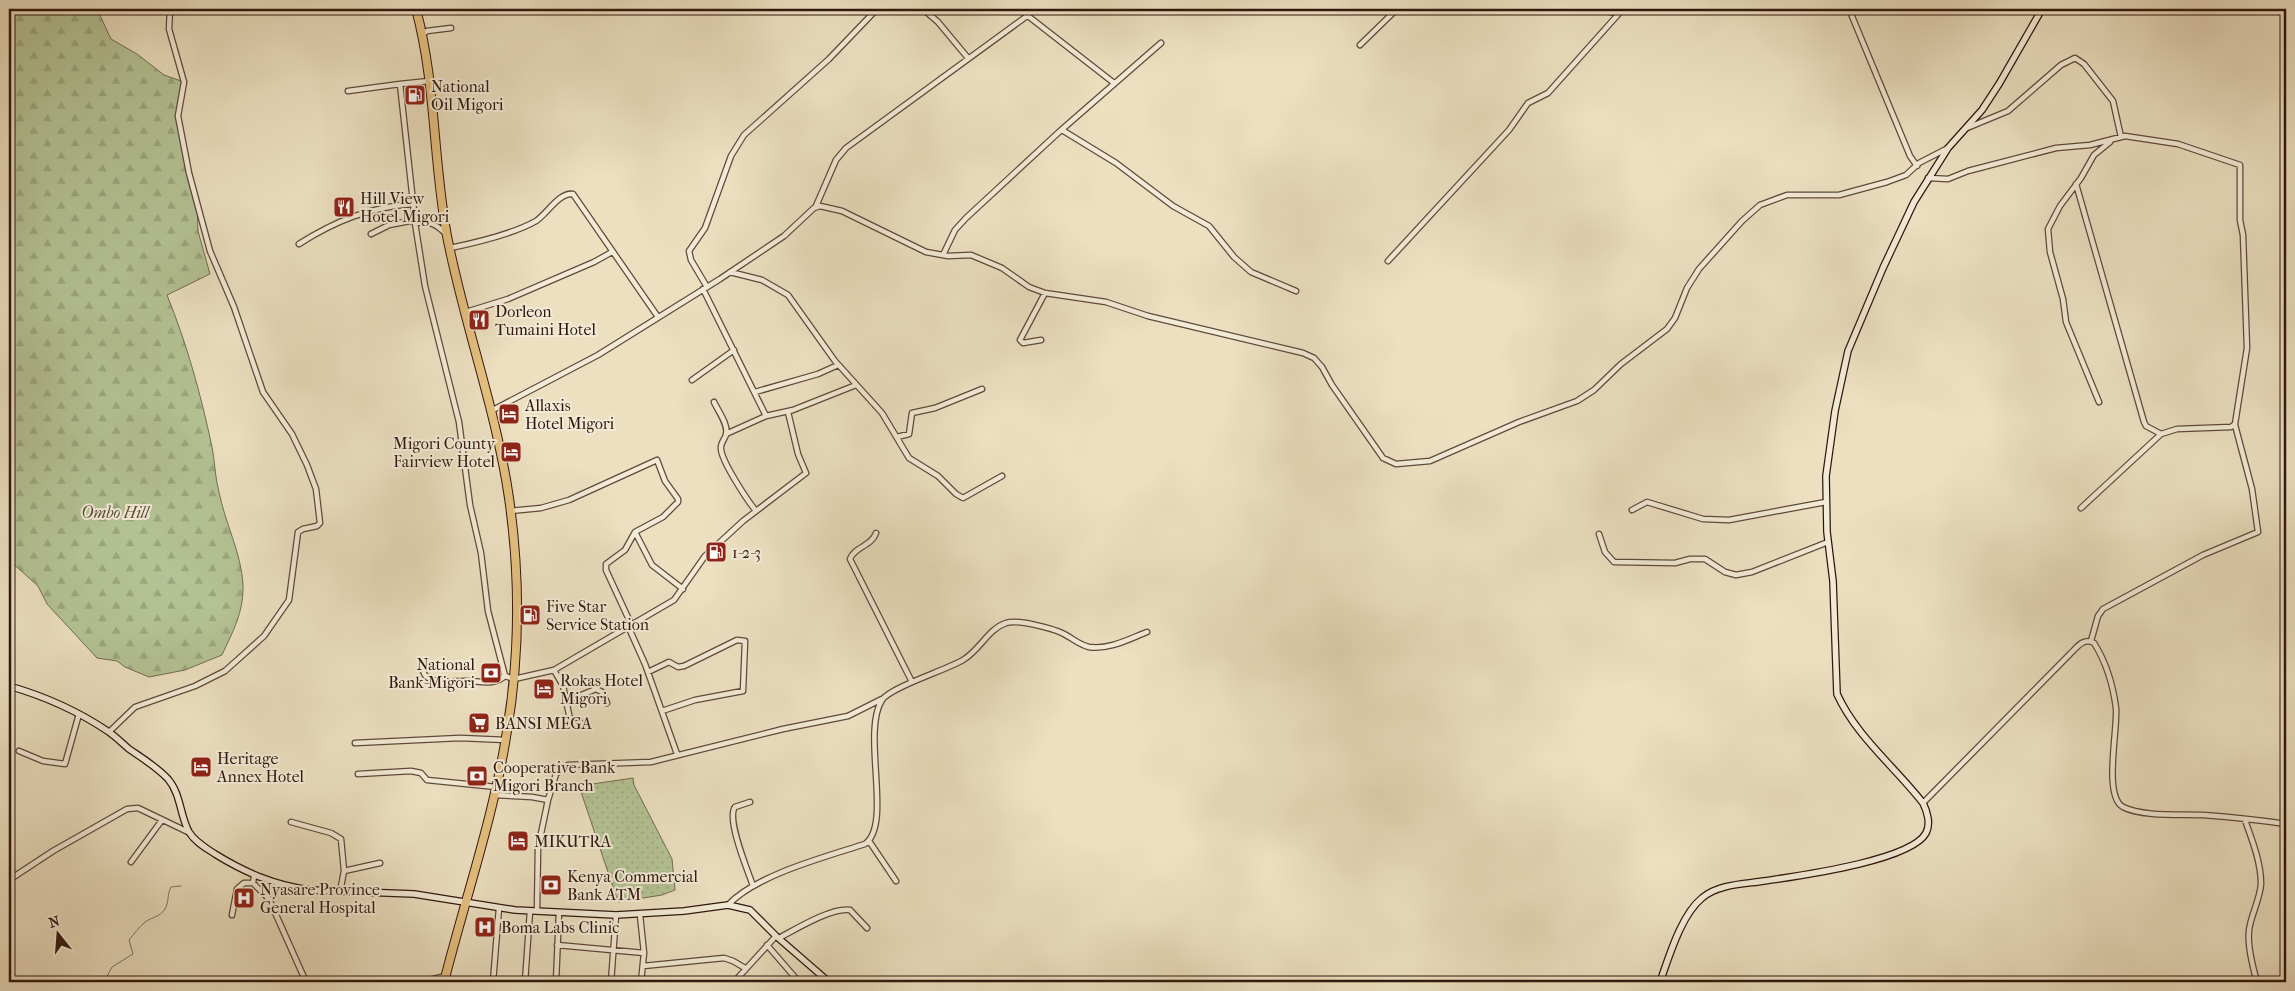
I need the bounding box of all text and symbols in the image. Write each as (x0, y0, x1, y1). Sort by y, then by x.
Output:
place label: National Oil Migori (431, 77, 504, 114)
fuel station icon: National Oil Migori (403, 83, 427, 107)
place label: Hill View Hotel Migori (360, 189, 450, 226)
restaurant icon: Hill View Hotel Migori (332, 195, 356, 219)
place label: Dorleon Tumaini Hotel (495, 302, 596, 339)
restaurant icon: Dorleon Tumaini Hotel (467, 308, 491, 332)
place label: Allaxis Hotel Migori (524, 396, 615, 433)
hotel icon: Allaxis Hotel Migori (497, 402, 521, 426)
place label: Migori County Fairview Hotel (393, 434, 496, 471)
hotel icon: Migori County Fairview Hotel (499, 440, 523, 464)
park label: Ombo Hill (81, 503, 151, 522)
fuel station icon: 1-2-3 (704, 540, 728, 564)
place label: 1-2-3 (732, 543, 761, 562)
place label: Five Star Service Station (546, 597, 650, 634)
fuel station icon: Five Star Service Station (518, 603, 542, 627)
place label: National Bank-Migori (388, 655, 476, 692)
bank icon: National Bank-Migori (479, 661, 503, 685)
place label: Rokas Hotel Migori (560, 671, 643, 708)
hotel icon: Rokas Hotel Migori (532, 677, 556, 701)
supermarket icon: BANSI MEGA (467, 711, 491, 735)
place label: BANSI MEGA (495, 714, 593, 733)
place label: Heritage Annex Hotel (216, 749, 304, 786)
hotel icon: Heritage Annex Hotel (189, 755, 213, 779)
place label: Cooperative Bank Migori Branch (493, 758, 616, 795)
bank icon: Cooperative Bank Migori Branch (465, 764, 489, 788)
hotel icon: MIKUTRA (506, 829, 530, 853)
place label: MIKUTRA (534, 832, 612, 851)
place label: Kenya Commercial Bank ATM (567, 867, 698, 904)
bank icon: Kenya Commercial Bank ATM (539, 873, 563, 897)
place label: Nyasare Province General Hospital (260, 880, 380, 917)
hospital icon: Nyasare Province General Hospital (232, 886, 256, 910)
north arrow (32, 908, 82, 958)
text: N (47, 912, 62, 932)
hospital icon: Boma Labs Clinic (473, 915, 497, 939)
place label: Boma Labs Clinic (501, 918, 619, 937)

